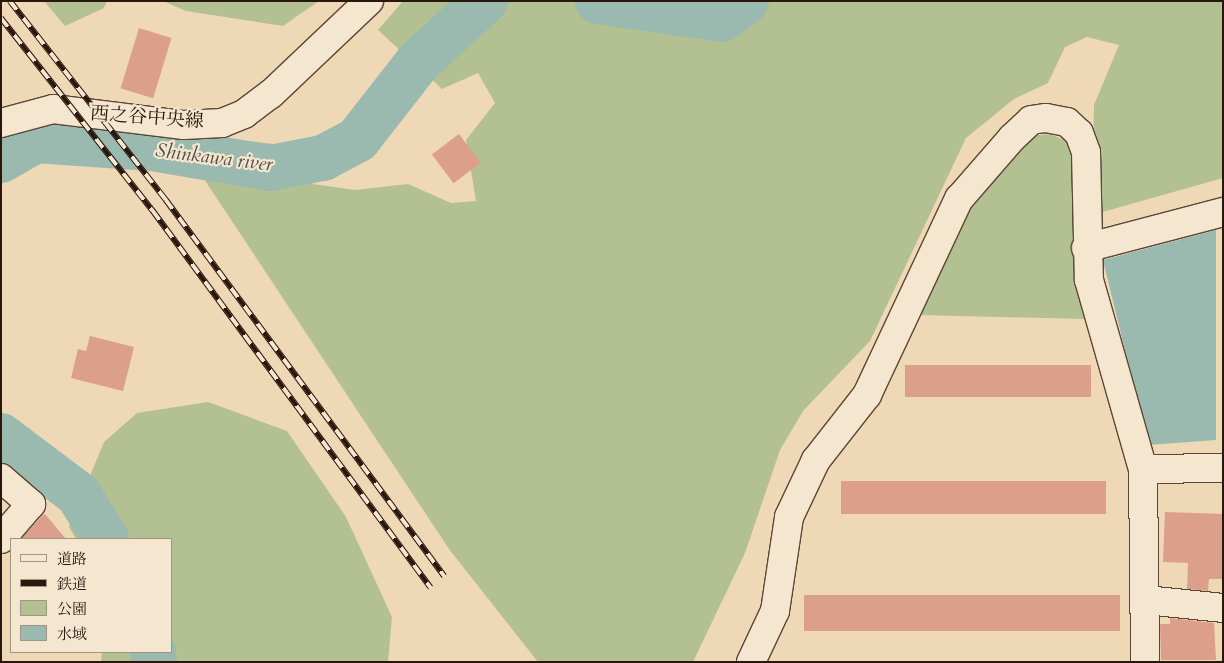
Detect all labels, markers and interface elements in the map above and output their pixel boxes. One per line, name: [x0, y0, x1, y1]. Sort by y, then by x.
street label: 西之谷中央線: [89, 103, 205, 133]
water label: Shinkawa river: [154, 138, 274, 176]
legend: [10, 538, 172, 653]
text: 道路: [57, 549, 87, 569]
text: 鉄道: [57, 574, 87, 594]
text: 公園: [57, 599, 87, 619]
text: 水域: [57, 624, 87, 644]

